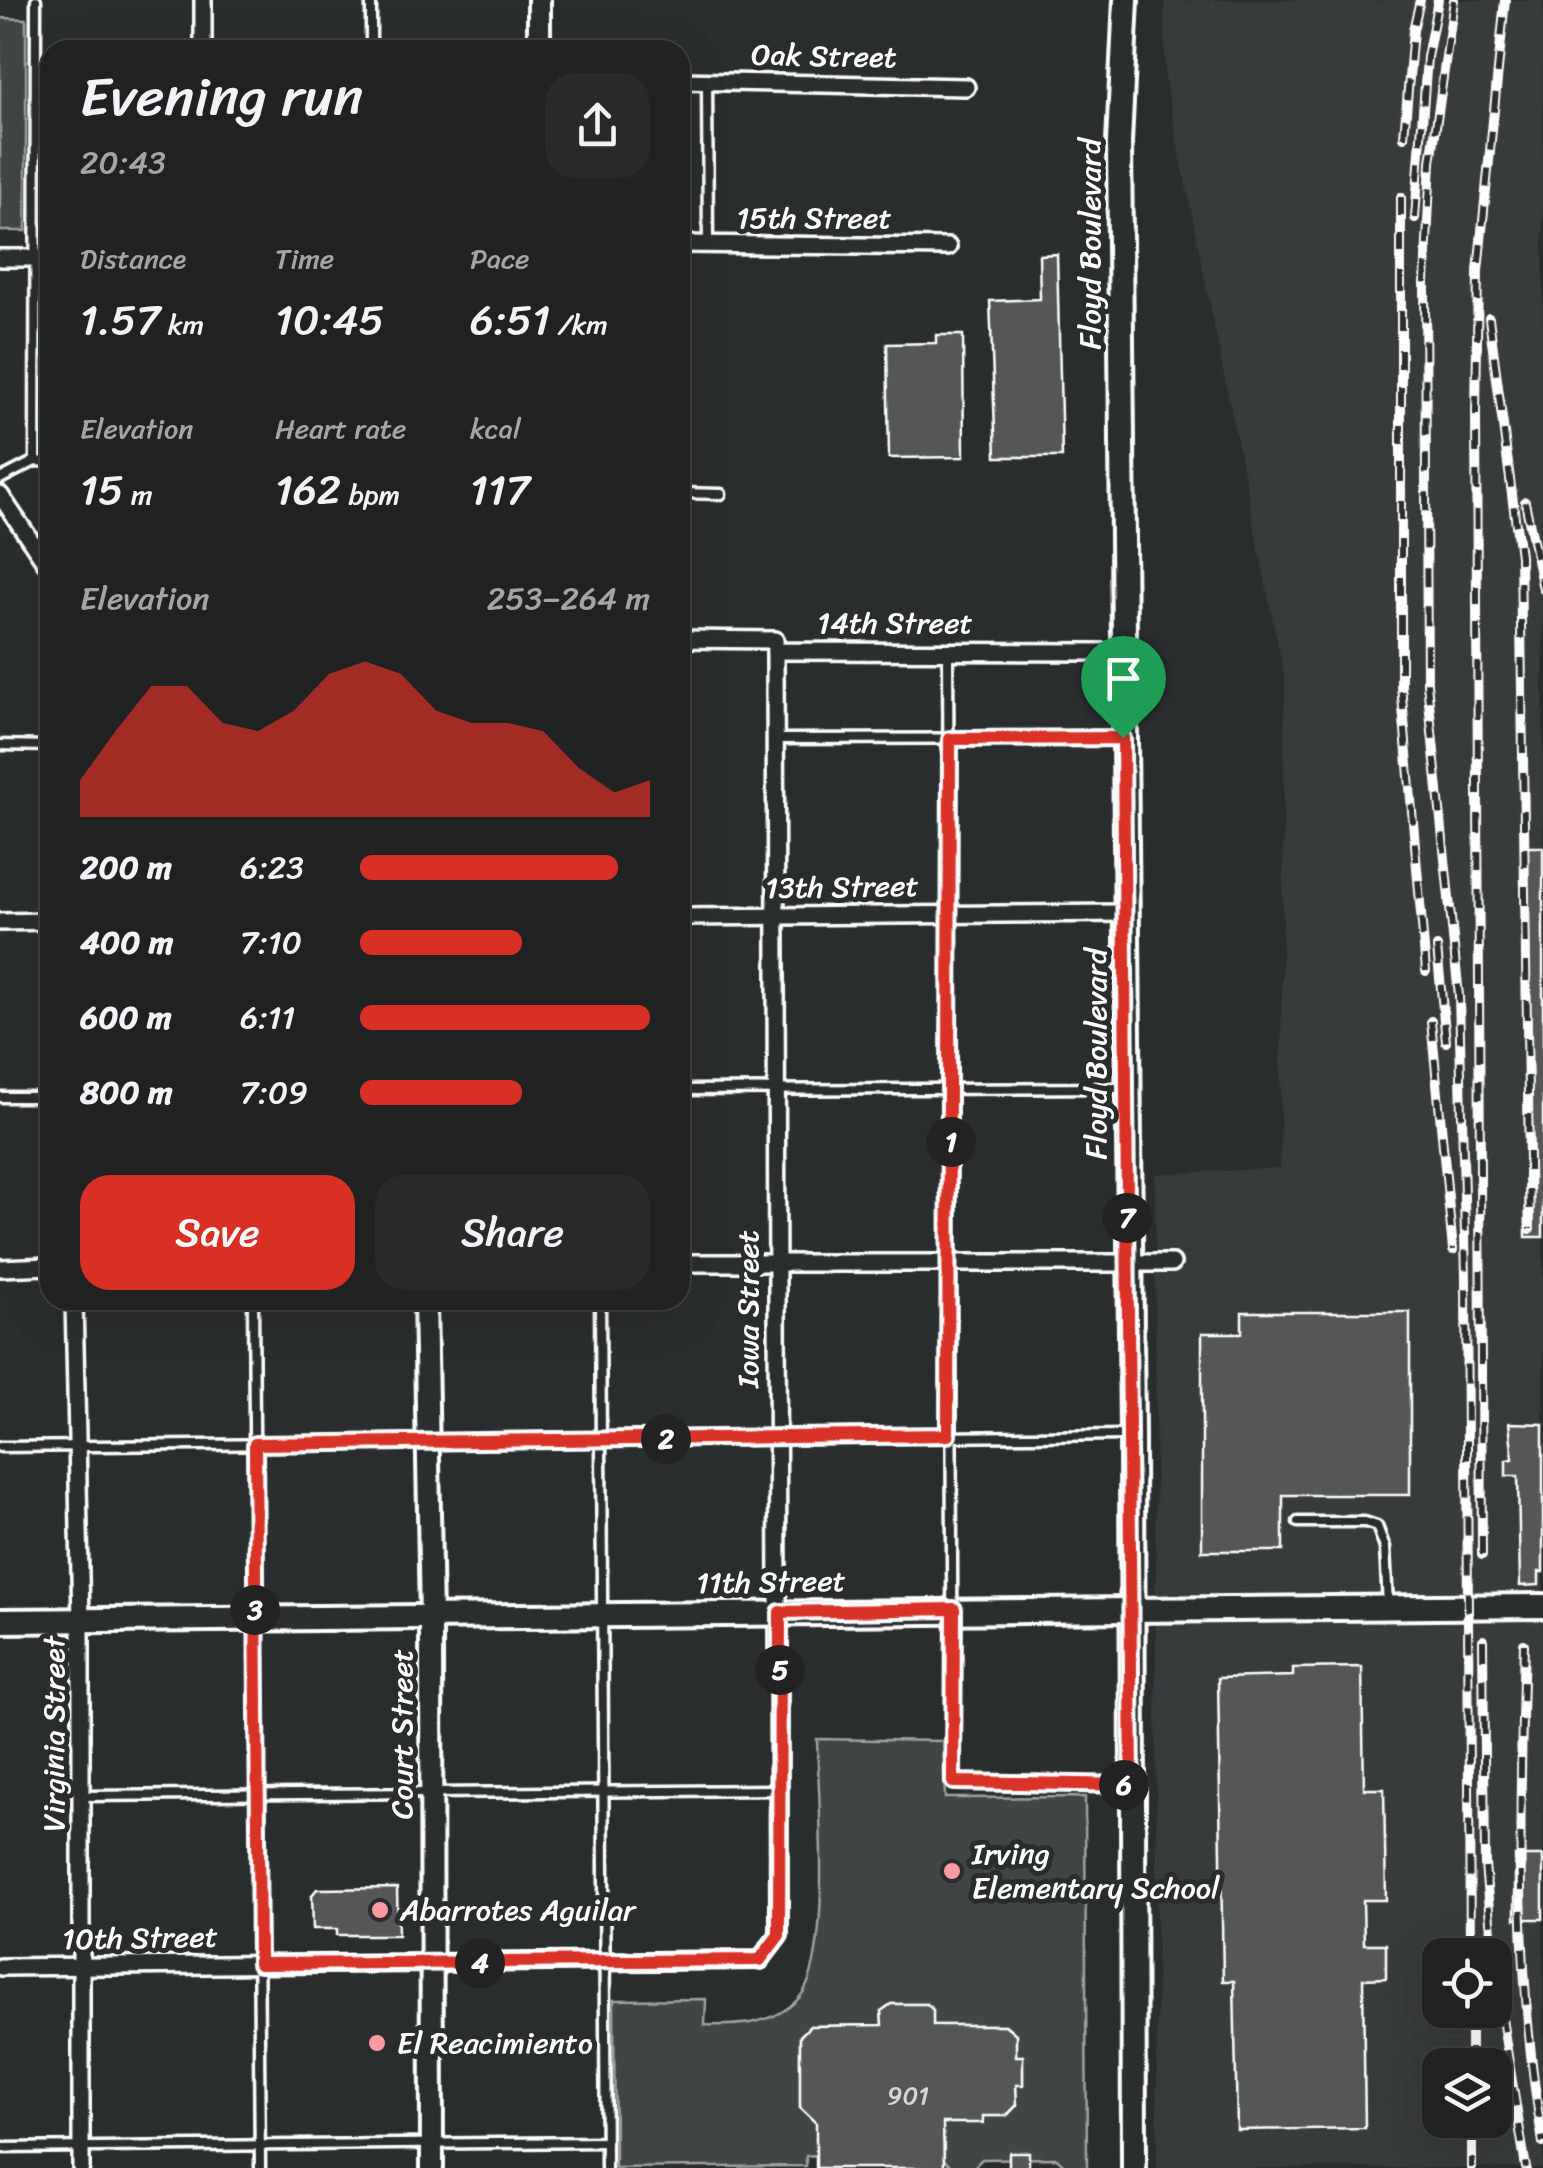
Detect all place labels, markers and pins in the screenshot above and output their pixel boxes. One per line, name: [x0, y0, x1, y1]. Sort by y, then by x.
pin: [1081, 636, 1166, 739]
pin: 1: [926, 1117, 976, 1167]
pin: 7: [1102, 1193, 1152, 1243]
pin: 2: [641, 1414, 691, 1464]
pin: 3: [230, 1585, 280, 1635]
pin: 5: [755, 1645, 805, 1695]
pin: 6: [1099, 1760, 1149, 1810]
place label: Irving Elementary School: [971, 1827, 1220, 1915]
marker: Irving Elementary School: [941, 1860, 963, 1882]
place label: Abarrotes Aguilar: [399, 1883, 637, 1937]
marker: Abarrotes Aguilar: [369, 1899, 391, 1921]
pin: 4: [455, 1938, 505, 1988]
place label: El Reacimiento: [397, 2016, 593, 2070]
marker: El Reacimiento: [366, 2032, 388, 2054]

